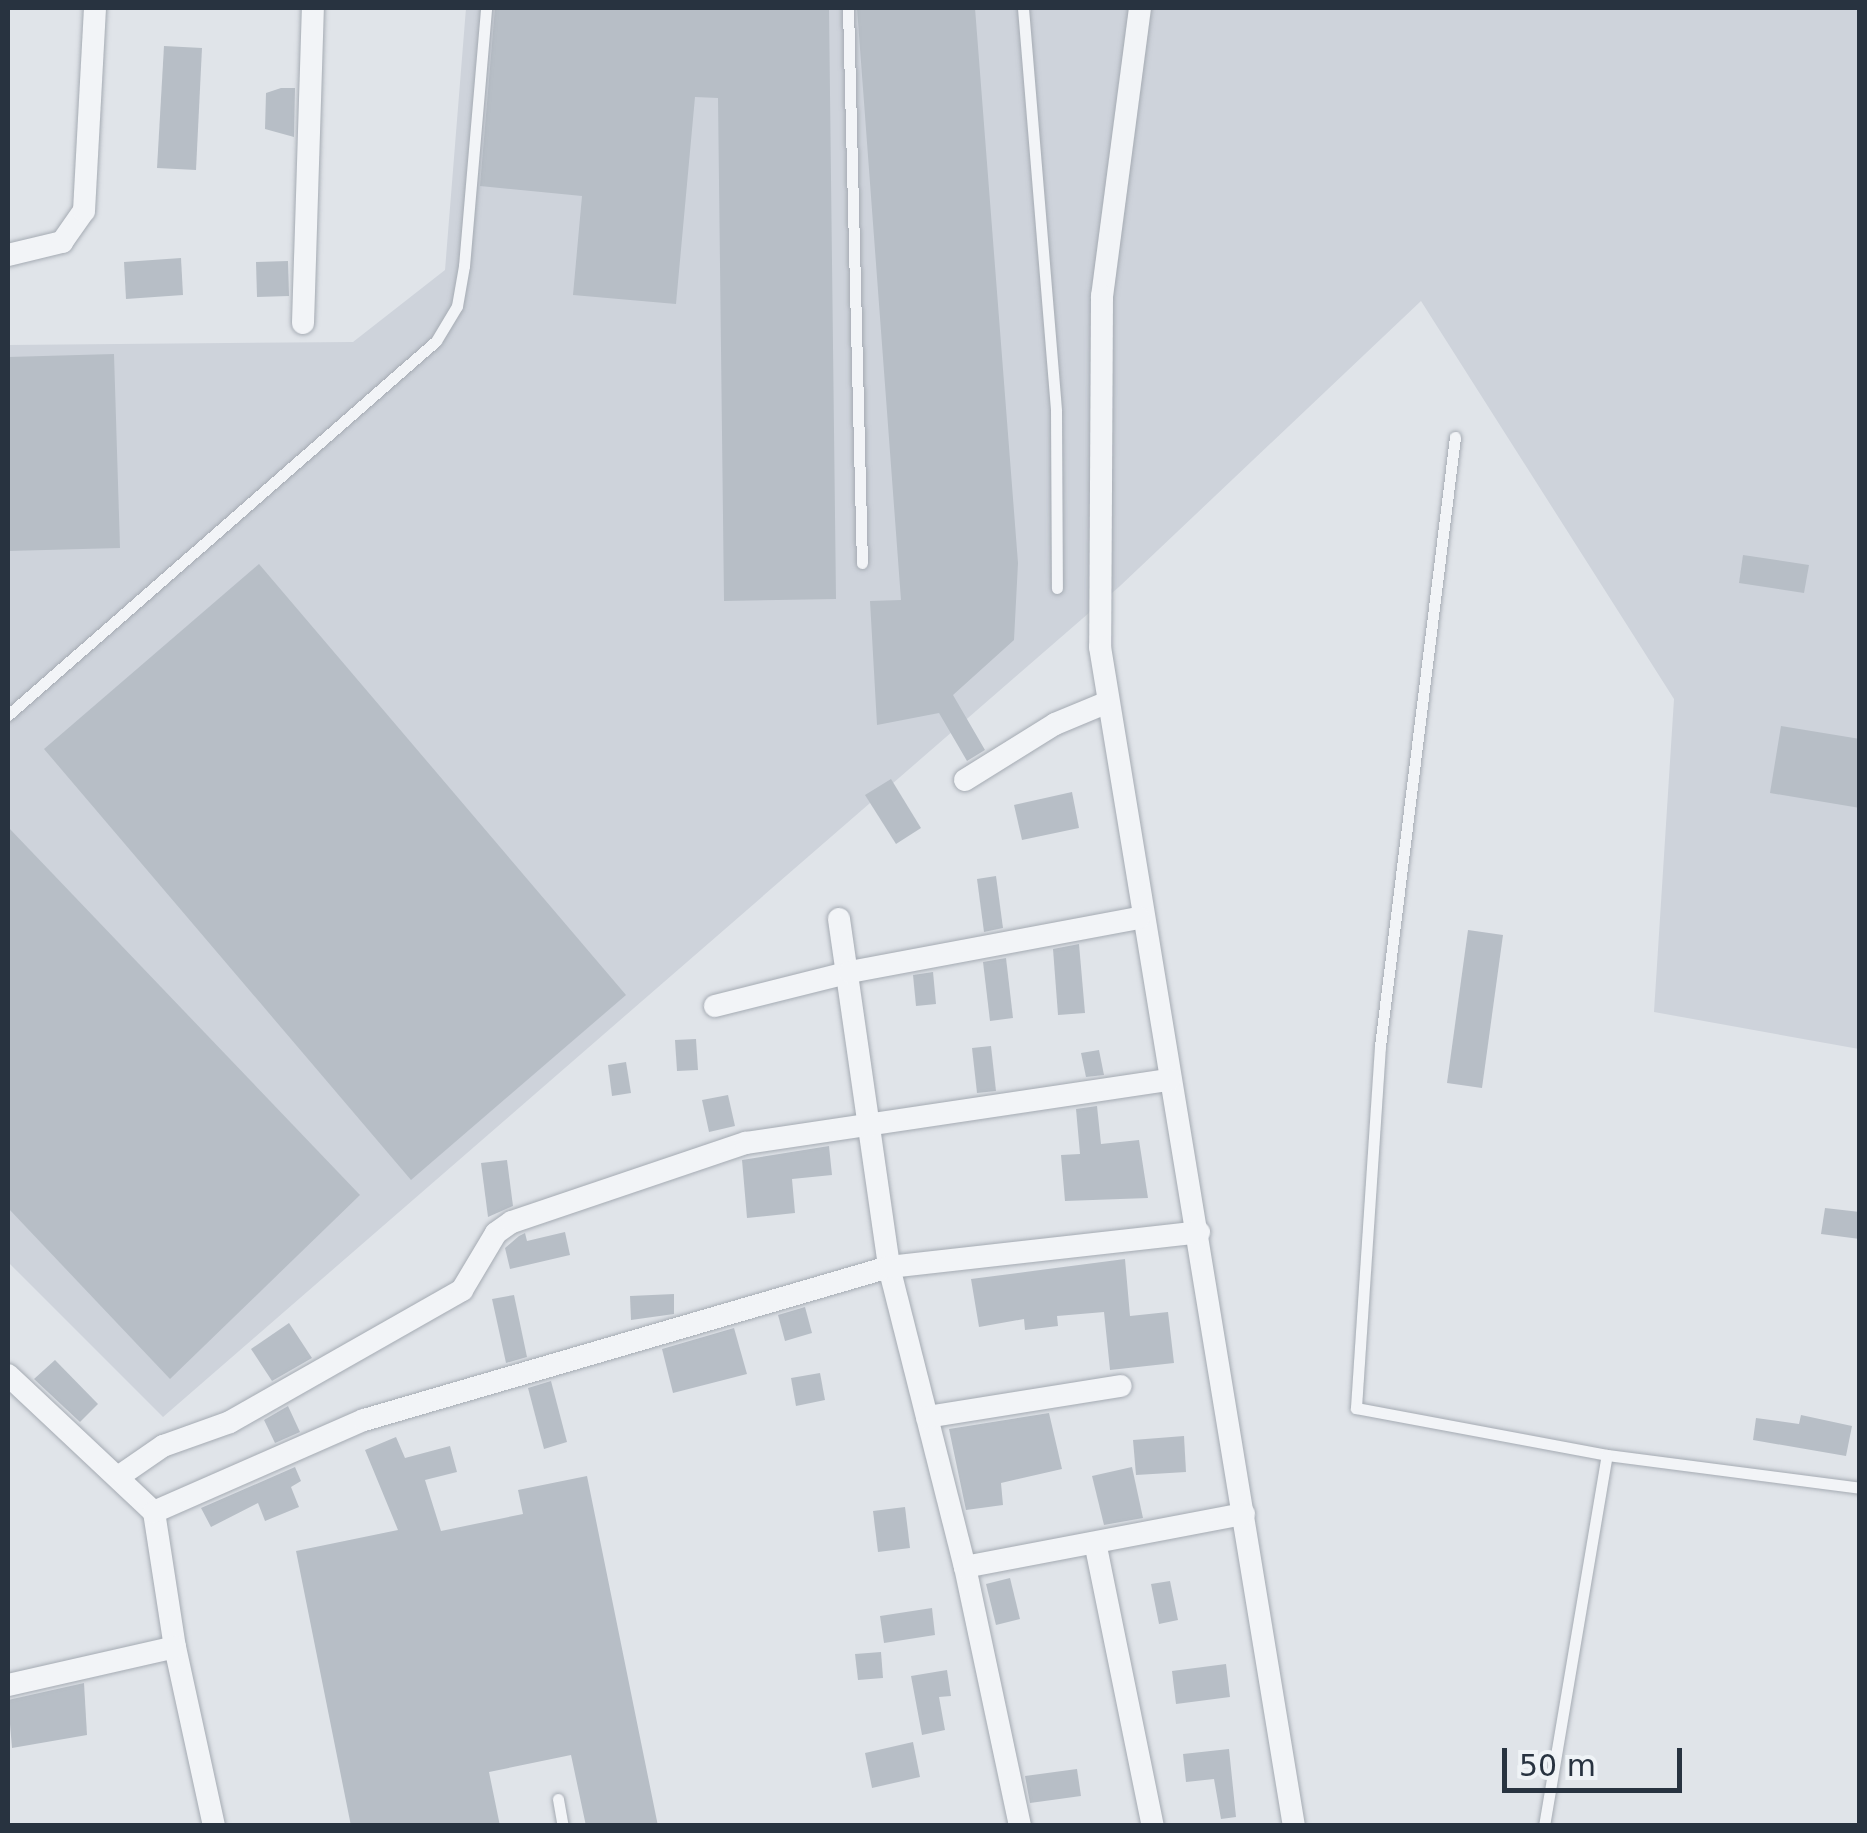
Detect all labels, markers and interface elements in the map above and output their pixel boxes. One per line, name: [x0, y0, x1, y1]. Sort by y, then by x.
scale bar: [1507, 1728, 1687, 1790]
text: 50 m: [1519, 1748, 1596, 1783]

